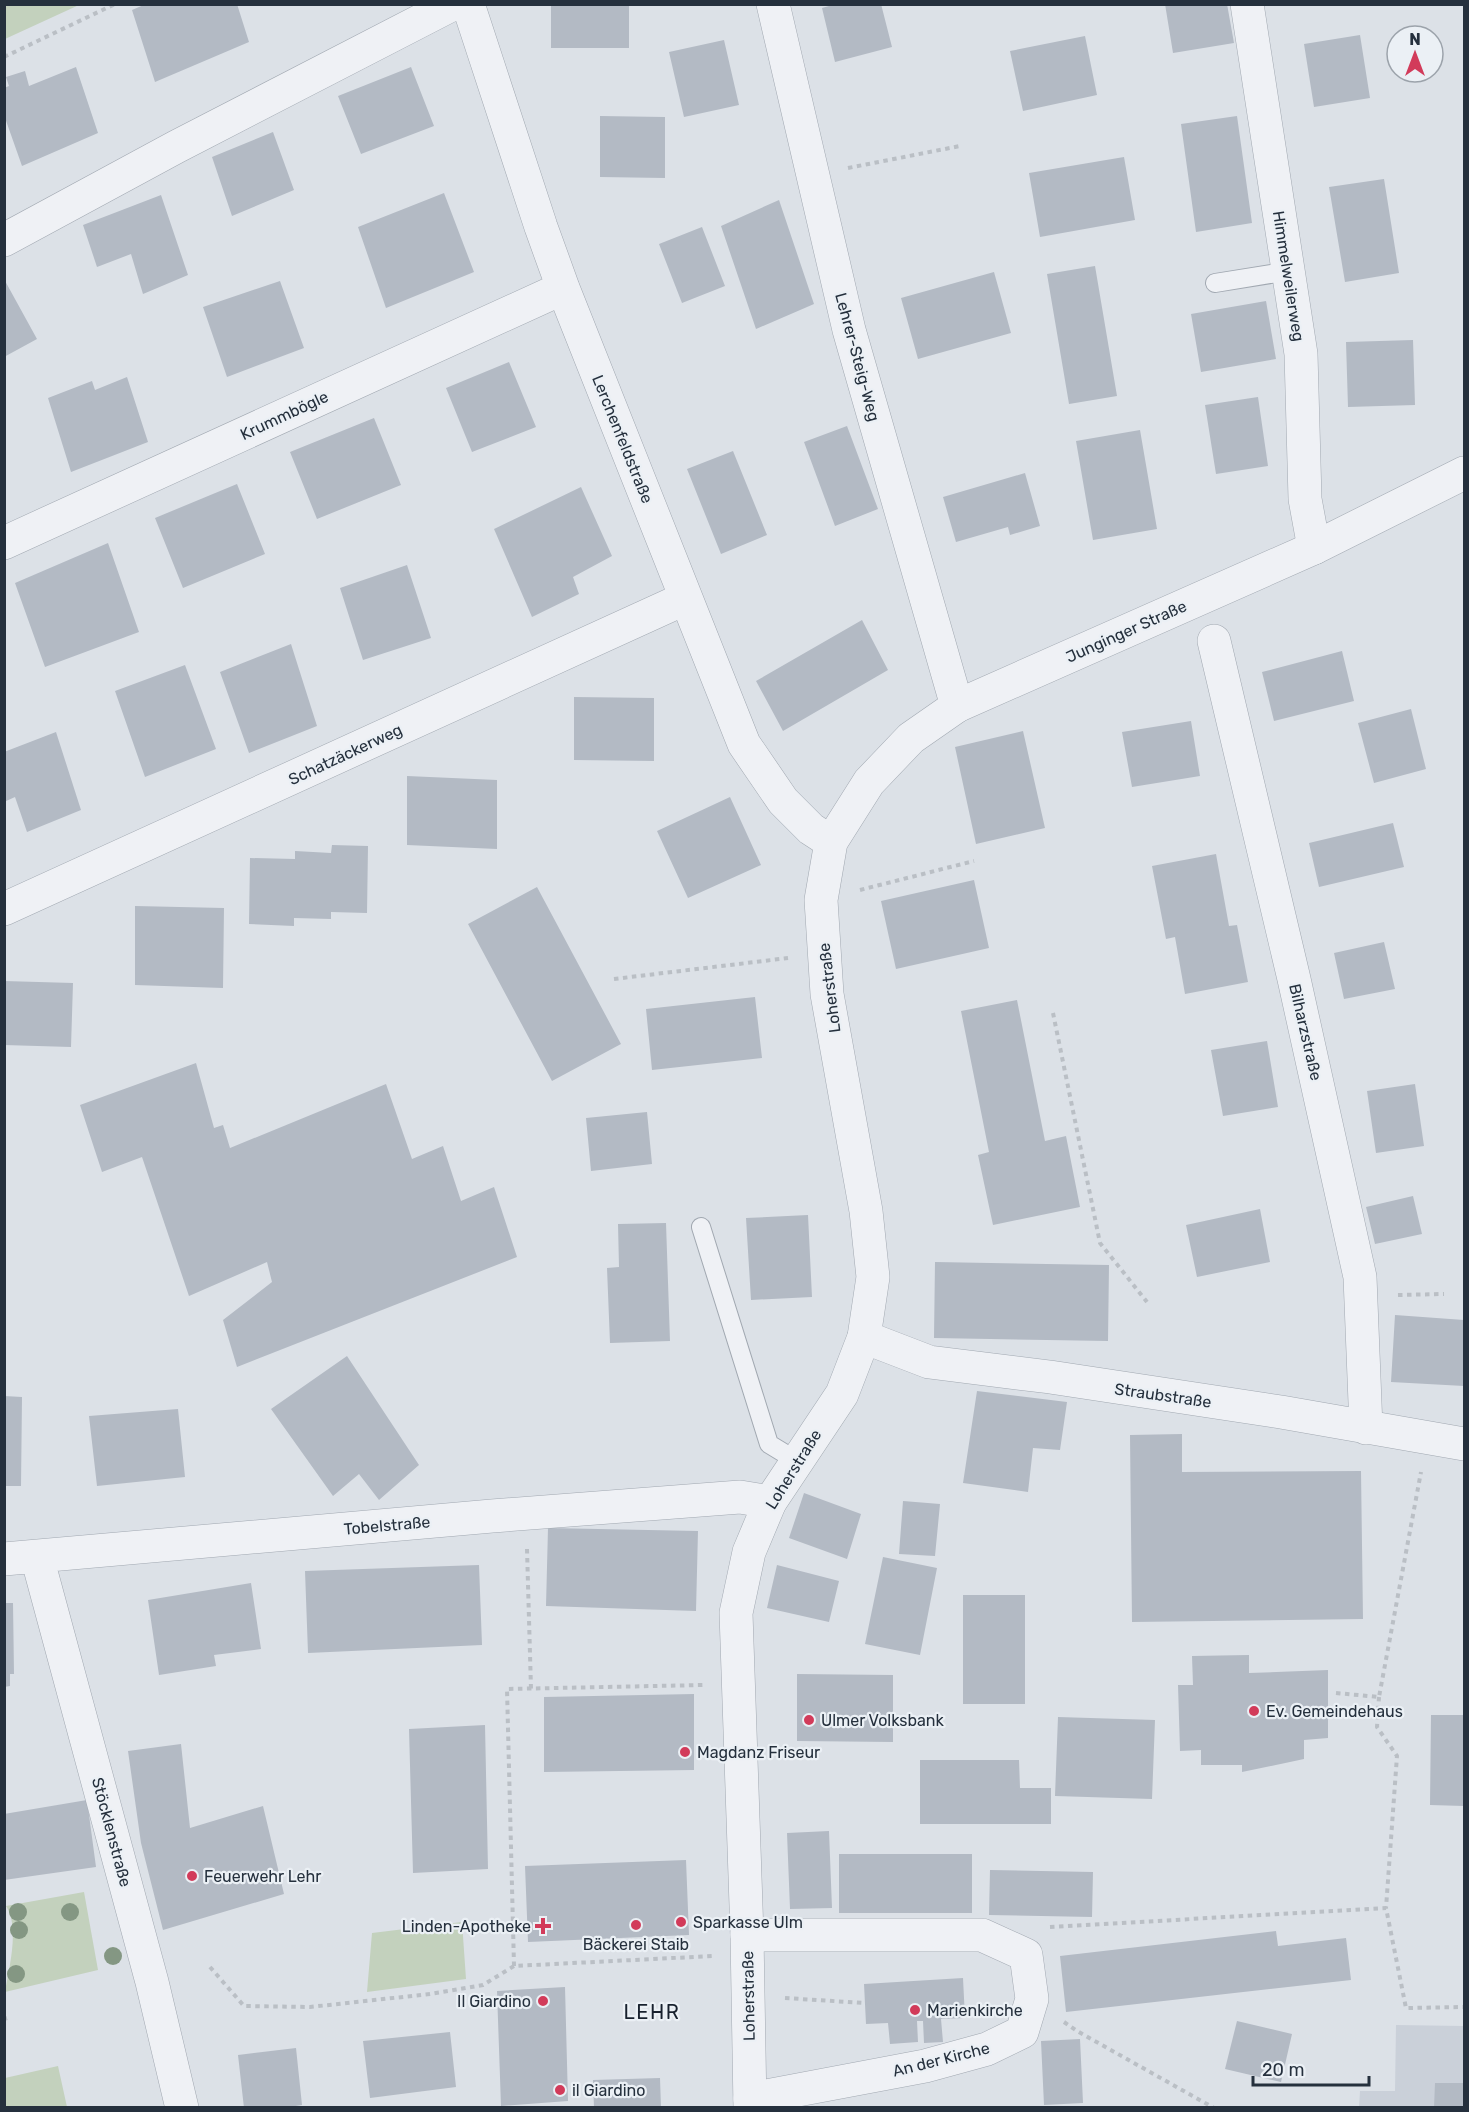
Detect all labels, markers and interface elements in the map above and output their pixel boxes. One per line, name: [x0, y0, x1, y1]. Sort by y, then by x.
north arrow: [1385, 24, 1445, 84]
text: N: [1409, 30, 1421, 49]
street label: Himmelweilerweg: [1269, 209, 1308, 343]
street label: Lehrer-Steig-Weg: [831, 291, 884, 424]
street label: Lerchenfeldstraße: [588, 372, 657, 506]
street label: Krummbögle: [237, 387, 331, 444]
street label: Junginger Straße: [1063, 596, 1190, 667]
street label: Schatzäckerweg: [285, 720, 405, 789]
street label: Loherstraße: [815, 942, 844, 1034]
street label: Bilharzstraße: [1285, 982, 1326, 1082]
street label: Straubstraße: [1113, 1379, 1213, 1412]
street label: Loherstraße: [761, 1426, 825, 1513]
street label: Tobelstraße: [343, 1512, 431, 1539]
place label: Ev. Gemeindehaus: [1266, 1702, 1403, 1721]
marker: Ev. Gemeindehaus: [1247, 1704, 1261, 1718]
place label: Ulmer Volksbank: [821, 1711, 945, 1730]
marker: Ulmer Volksbank: [802, 1713, 816, 1727]
place label: Magdanz Friseur: [697, 1743, 820, 1762]
marker: Magdanz Friseur: [678, 1745, 692, 1759]
street label: Stöcklenstraße: [88, 1775, 135, 1889]
place label: Feuerwehr Lehr: [204, 1867, 321, 1886]
marker: Feuerwehr Lehr: [185, 1869, 199, 1883]
place label: Sparkasse Ulm: [693, 1913, 803, 1932]
marker: Sparkasse Ulm: [674, 1915, 688, 1929]
place label: Linden-Apotheke: [402, 1917, 531, 1936]
marker: Bäckerei Staib: [629, 1918, 643, 1932]
marker: Linden-Apotheke: [536, 1919, 550, 1933]
place label: Bäckerei Staib: [583, 1935, 689, 1954]
street label: Loherstraße: [738, 1951, 759, 2041]
place label: Il Giardino: [457, 1992, 531, 2011]
marker: Il Giardino: [536, 1994, 550, 2008]
district label: LEHR: [624, 2000, 680, 2024]
place label: Marienkirche: [927, 2001, 1023, 2020]
marker: Marienkirche: [908, 2003, 922, 2017]
street label: An der Kirche: [891, 2038, 992, 2081]
scale bar: [1253, 2049, 1368, 2087]
text: 20 m: [1262, 2059, 1304, 2081]
place label: il Giardino: [572, 2081, 645, 2100]
marker: il Giardino: [553, 2083, 567, 2097]

